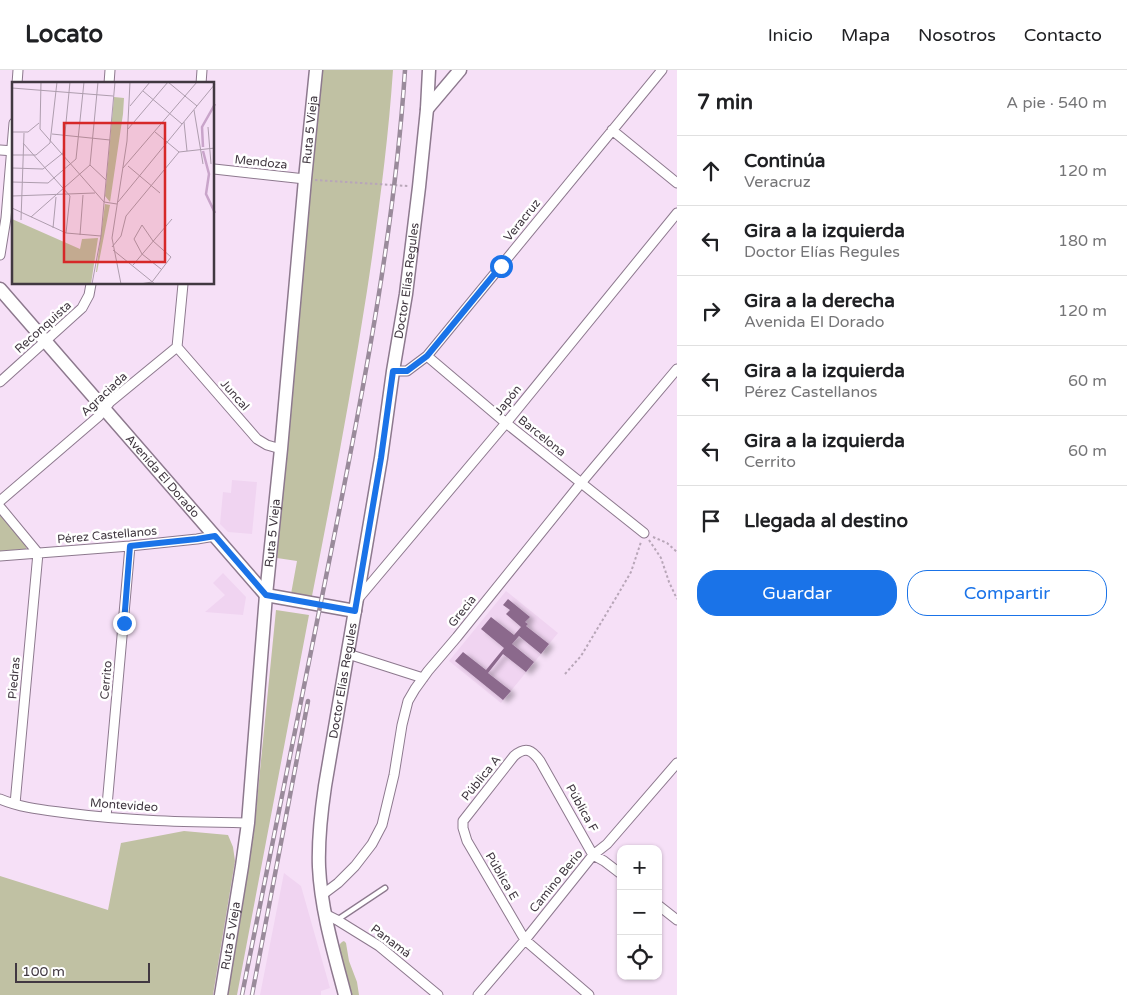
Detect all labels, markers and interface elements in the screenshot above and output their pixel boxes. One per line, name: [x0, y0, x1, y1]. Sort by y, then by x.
text: Locato: [25, 20, 103, 49]
text: Inicio: [768, 24, 813, 46]
text: Mapa: [841, 24, 890, 46]
text: Nosotros: [918, 24, 996, 46]
text: Contacto: [1024, 24, 1102, 46]
inset map: [12, 82, 215, 285]
text: 7 min: [697, 90, 753, 115]
text: A pie · 540 m: [1006, 93, 1107, 113]
street label: Ruta 5 Vieja: [300, 95, 320, 165]
text: Continúa: [744, 150, 826, 172]
street label: Mendoza: [234, 152, 288, 172]
icon: ahead: [697, 157, 725, 185]
text: 120 m: [1058, 161, 1107, 181]
text: Veracruz: [744, 172, 811, 192]
street label: Veracruz: [501, 196, 543, 244]
text: Gira a la izquierda: [744, 220, 905, 242]
street label: Doctor Elías Regules: [392, 222, 422, 340]
icon: left: [697, 227, 725, 255]
text: 180 m: [1058, 231, 1107, 251]
text: Doctor Elías Regules: [744, 242, 900, 262]
route start: [490, 255, 513, 278]
text: Gira a la derecha: [744, 290, 895, 312]
icon: right: [697, 297, 725, 325]
street label: Reconquista: [12, 298, 74, 356]
text: 120 m: [1058, 301, 1107, 321]
text: Avenida El Dorado: [744, 312, 885, 332]
text: Gira a la izquierda: [744, 360, 905, 382]
icon: left: [697, 367, 725, 395]
street label: Agraciada: [78, 369, 130, 419]
text: 60 m: [1068, 371, 1107, 391]
street label: Juncal: [218, 377, 252, 413]
street label: Japón: [492, 382, 524, 418]
text: Pérez Castellanos: [744, 382, 878, 402]
street label: Barcelona: [515, 413, 569, 459]
text: Gira a la izquierda: [744, 430, 905, 452]
street label: Avenida El Dorado: [123, 432, 203, 521]
icon: left: [697, 437, 725, 465]
text: 60 m: [1068, 441, 1107, 461]
text: Cerrito: [744, 452, 796, 472]
street label: Ruta 5 Vieja: [262, 498, 283, 568]
icon: arrive: [697, 507, 725, 535]
text: Llegada al destino: [744, 510, 908, 532]
street label: Pérez Castellanos: [56, 524, 158, 546]
button: Guardar: [697, 570, 897, 616]
button: Compartir: [907, 570, 1107, 616]
street label: Grecia: [445, 592, 479, 630]
route end: [113, 612, 136, 635]
street label: Doctor Elías Regules: [326, 622, 360, 740]
street label: Piedras: [5, 656, 23, 700]
street label: Cerrito: [97, 660, 115, 700]
street label: Pública A: [459, 753, 503, 803]
street label: Pública F: [563, 782, 601, 834]
street label: Montevideo: [90, 796, 158, 814]
map controls: [617, 845, 662, 980]
button: +: [617, 845, 662, 890]
street label: Camino Berio: [526, 847, 586, 915]
street label: Pública E: [483, 850, 521, 903]
button: −: [617, 890, 662, 935]
street label: Ruta 5 Vieja: [218, 901, 243, 971]
street label: Panamá: [368, 921, 414, 961]
button: locate: [617, 935, 662, 980]
scale bar: [15, 960, 150, 983]
text: 100 m: [22, 963, 65, 980]

